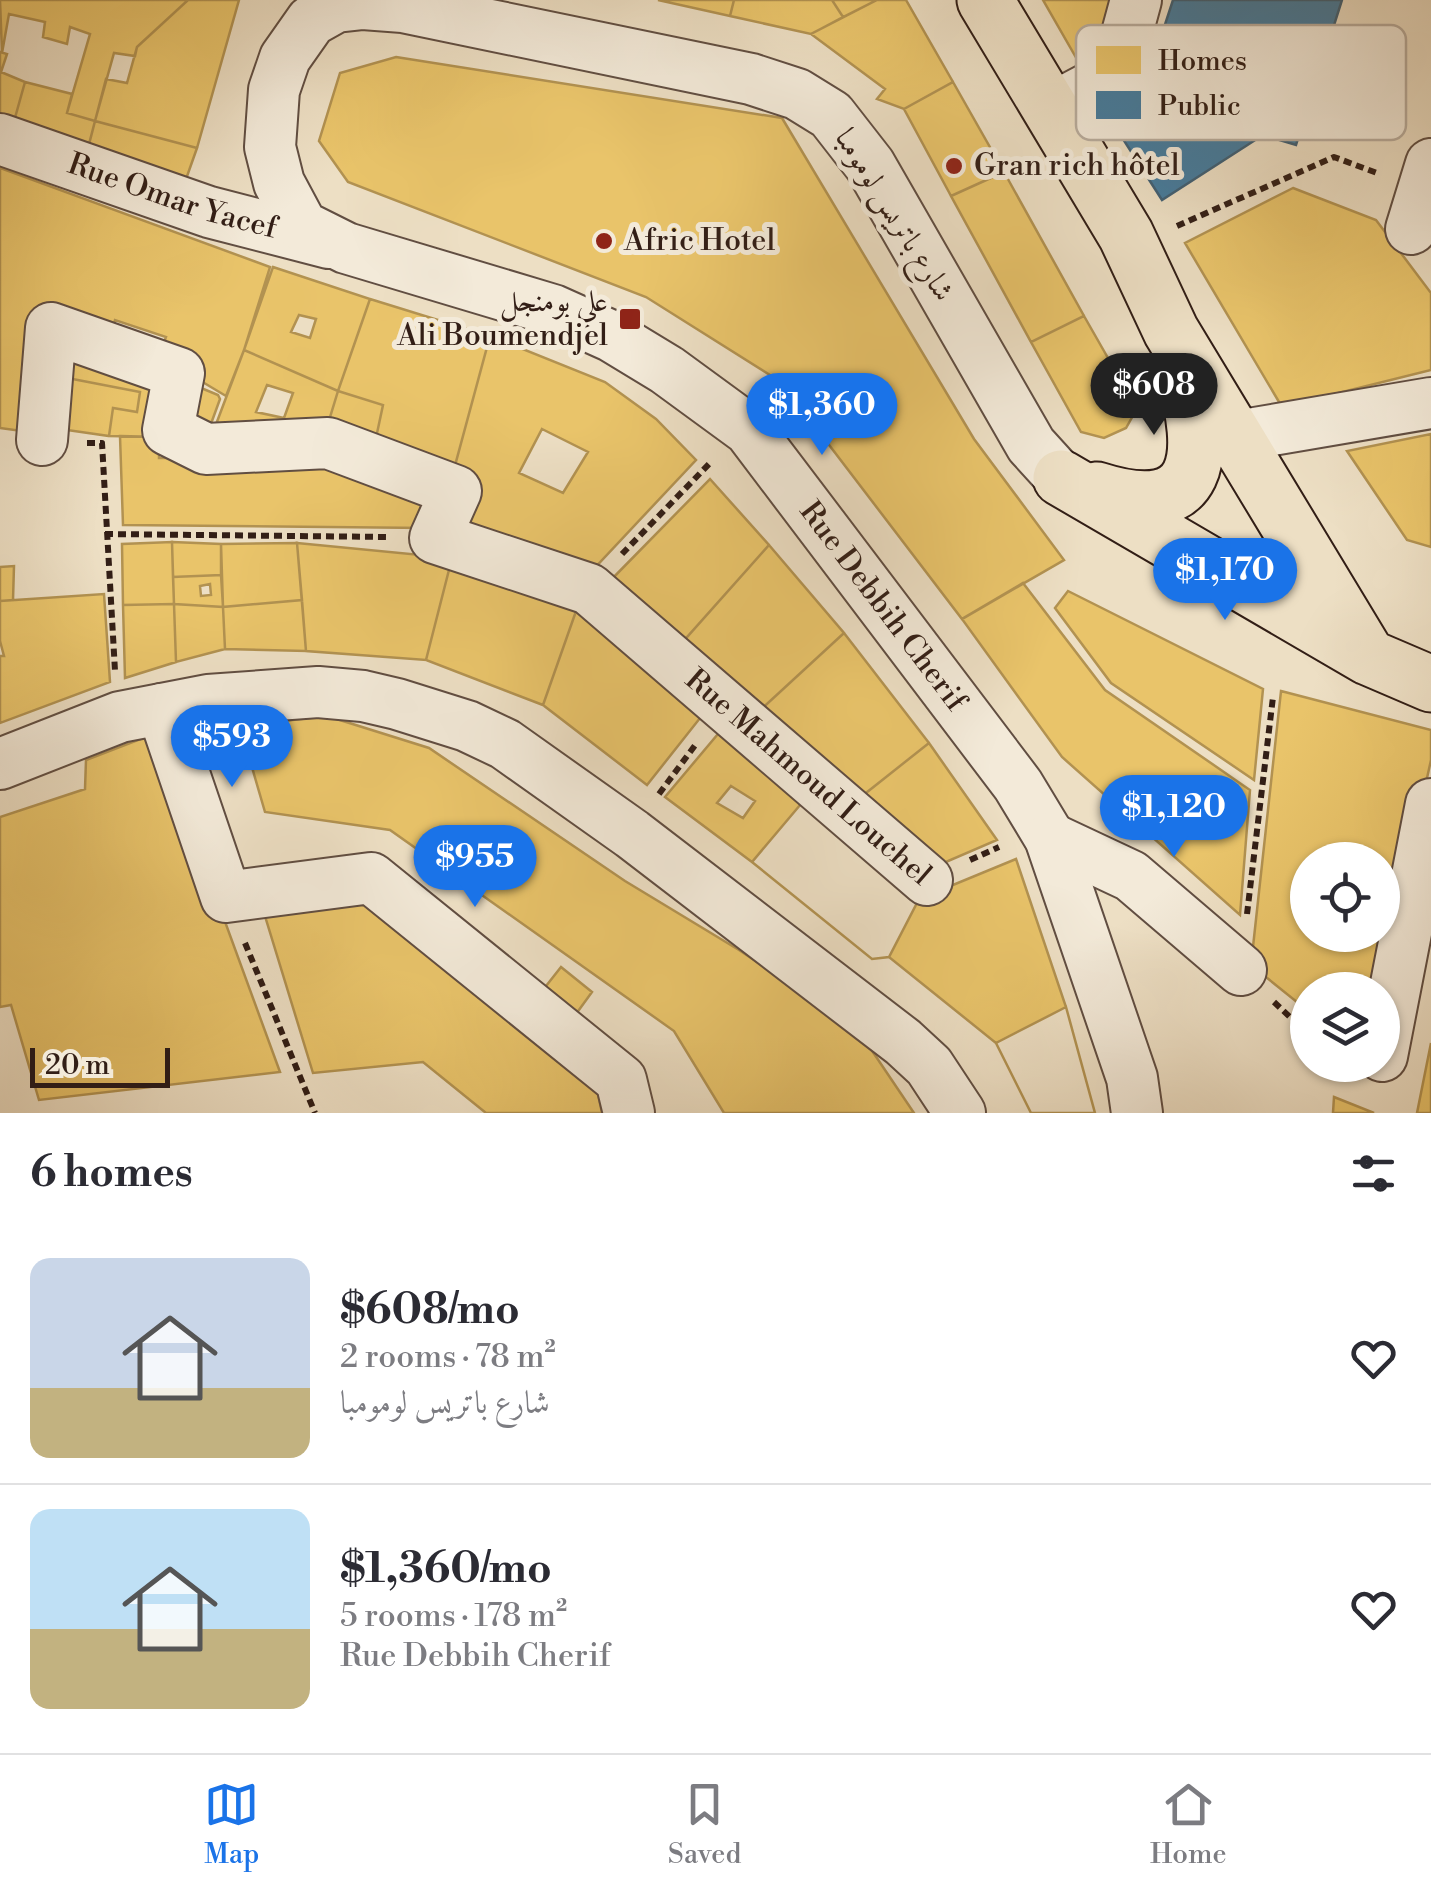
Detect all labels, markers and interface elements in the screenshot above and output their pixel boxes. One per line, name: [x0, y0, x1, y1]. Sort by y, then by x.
legend: [1076, 25, 1406, 140]
text: Homes: [1158, 44, 1247, 79]
text: Public: [1158, 89, 1241, 124]
street label: شارع باتريس لومومبا: [822, 122, 962, 311]
street label: Rue Omar Yacef: [63, 145, 282, 248]
place label: Gran rich hôtel: [974, 147, 1180, 185]
marker: Gran rich hôtel: [943, 155, 965, 177]
place label: Afric Hotel: [623, 222, 775, 260]
marker: Afric Hotel: [593, 230, 615, 252]
place label: علي بومنجل Ali Boumendjel: [396, 283, 608, 355]
marker: علي بومنجل Ali Boumendjel: [617, 306, 643, 332]
pin: $608: [1095, 353, 1213, 438]
text: $608: [1113, 365, 1195, 405]
pin: $1,360: [741, 373, 903, 458]
text: $1,360: [768, 385, 876, 425]
street label: Rue Debbih Cherif: [791, 494, 975, 720]
pin: $1,170: [1144, 538, 1306, 623]
text: $1,170: [1175, 550, 1275, 590]
street label: Rue Mahmoud Louchel: [677, 661, 939, 894]
pin: $593: [173, 705, 291, 790]
text: $593: [193, 717, 271, 757]
pin: $1,120: [1093, 775, 1255, 860]
text: $1,120: [1122, 787, 1226, 827]
pin: $955: [416, 825, 534, 910]
text: $955: [436, 837, 514, 877]
map controls: [1290, 842, 1400, 1082]
button: locate: [1290, 842, 1400, 952]
button: layers: [1290, 972, 1400, 1082]
scale bar: [30, 1043, 170, 1088]
text: 20 m: [45, 1048, 110, 1083]
icon: filters: [1346, 1146, 1401, 1201]
text: 6 homes: [30, 1147, 193, 1200]
text: $608/mo: [340, 1284, 520, 1337]
icon: home: [110, 1298, 230, 1418]
icon: heart: [1346, 1331, 1401, 1386]
text: 2 rooms · 78 m²: [340, 1337, 556, 1377]
text: شارع باتريس لومومبا: [340, 1383, 550, 1423]
text: $1,360/mo: [340, 1543, 552, 1596]
icon: home: [110, 1549, 230, 1669]
icon: heart: [1346, 1582, 1401, 1637]
text: 5 rooms · 178 m²: [340, 1596, 567, 1636]
text: Rue Debbih Cherif: [340, 1636, 611, 1676]
tab: Map: [204, 1777, 259, 1872]
tab: Saved: [668, 1777, 741, 1872]
tab: Home: [1150, 1777, 1227, 1872]

